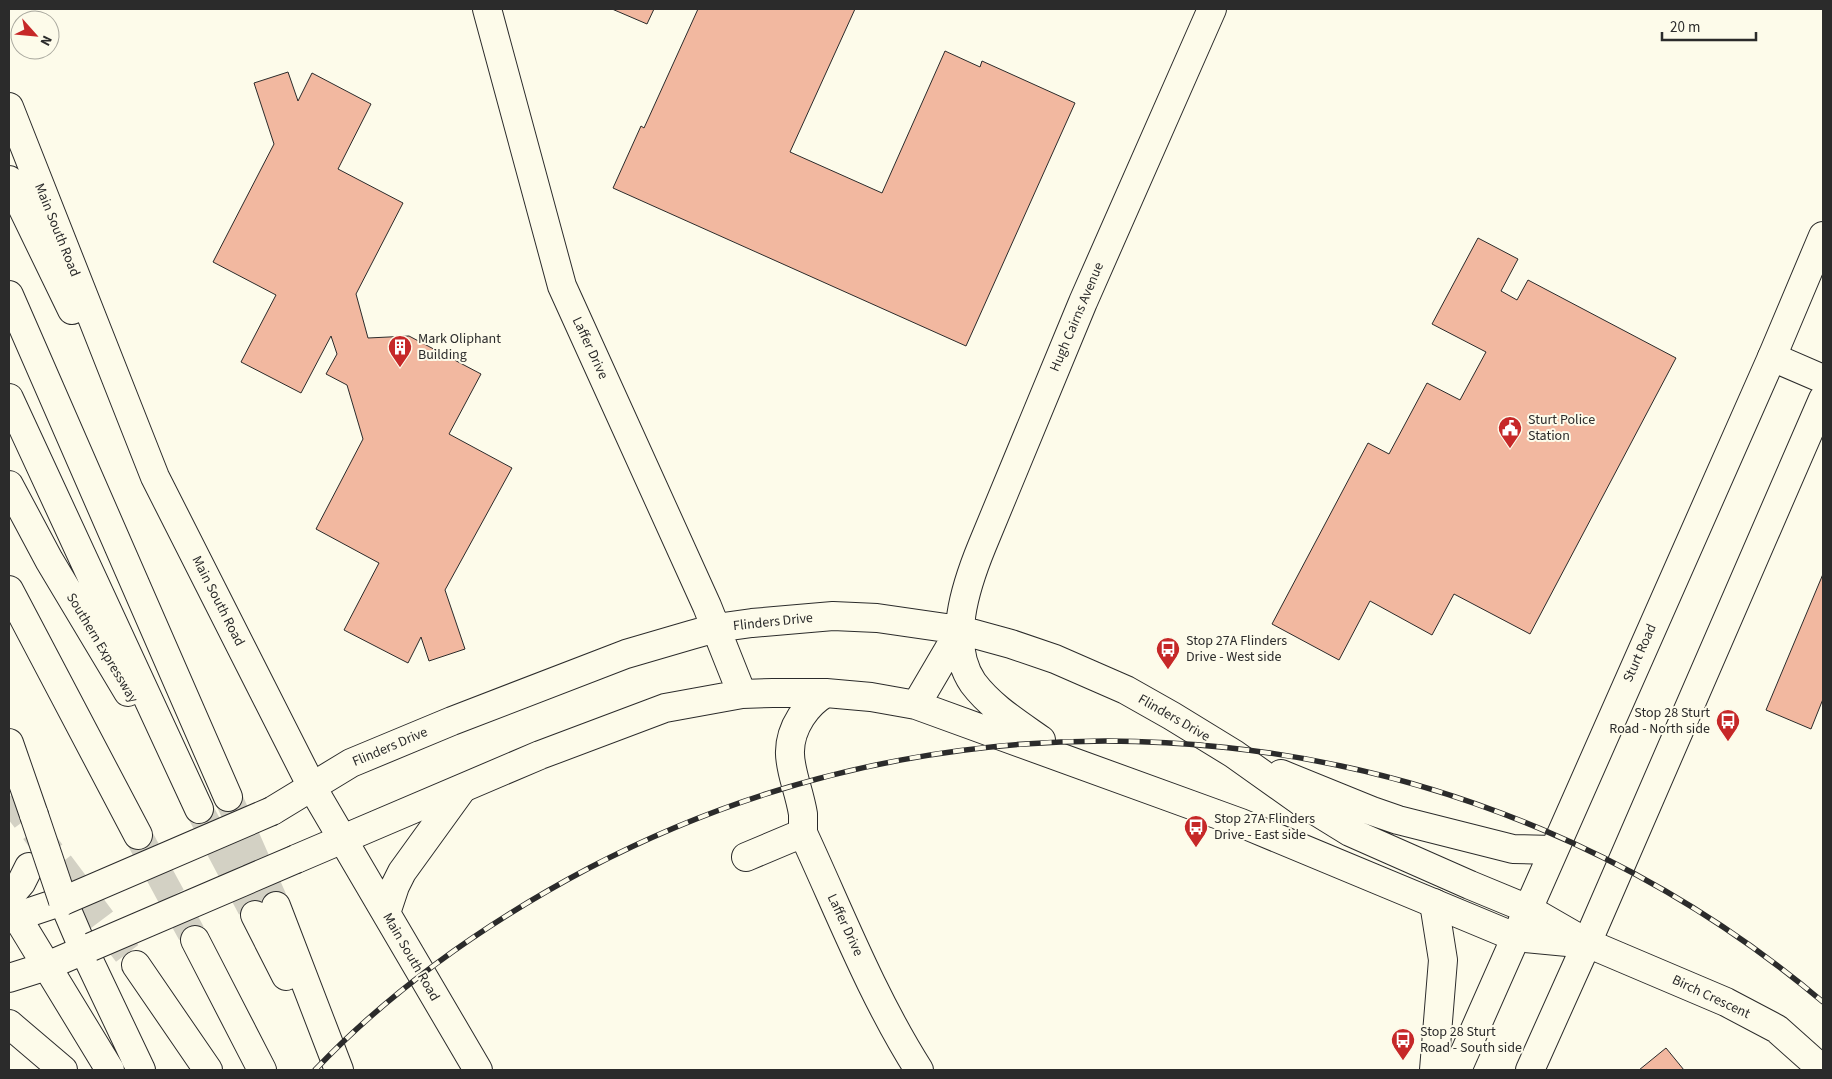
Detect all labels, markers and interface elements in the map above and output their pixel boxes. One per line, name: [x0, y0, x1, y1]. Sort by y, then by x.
north arrow: [10, 10, 60, 60]
scale bar: [1662, 10, 1756, 42]
text: 20 m: [1670, 17, 1700, 38]
text: N: [35, 32, 57, 49]
street label: Main South Road: [29, 180, 85, 280]
street label: Hugh Cairns Avenue: [1045, 259, 1109, 375]
street label: Laffer Drive: [567, 314, 613, 383]
place label: Mark Oliphant Building: [418, 329, 501, 365]
building icon: Mark Oliphant Building: [387, 334, 413, 368]
place label: Sturt Police Station: [1528, 410, 1595, 446]
public building icon: Sturt Police Station: [1497, 415, 1523, 449]
street label: Main South Road: [187, 552, 249, 650]
street label: Southern Expressway: [61, 589, 143, 707]
street label: Flinders Drive: [732, 608, 814, 636]
street label: Sturt Road: [1618, 621, 1662, 685]
place label: Stop 27A Flinders Drive - West side: [1186, 631, 1287, 667]
bus stop icon: Stop 27A Flinders Drive - West side: [1155, 636, 1181, 670]
street label: Flinders Drive: [1134, 689, 1214, 747]
place label: Stop 28 Sturt Road - North side: [1609, 703, 1710, 739]
bus stop icon: Stop 28 Sturt Road - North side: [1715, 708, 1741, 742]
street label: Flinders Drive: [349, 722, 431, 772]
place label: Stop 27A Flinders Drive - East side: [1214, 809, 1315, 845]
bus stop icon: Stop 27A Flinders Drive - East side: [1183, 814, 1209, 848]
street label: Laffer Drive: [822, 891, 868, 960]
street label: Main South Road: [378, 909, 444, 1005]
street label: Birch Crescent: [1669, 970, 1754, 1024]
place label: Stop 28 Sturt Road - South side: [1420, 1022, 1522, 1058]
bus stop icon: Stop 28 Sturt Road - South side: [1390, 1027, 1416, 1061]

